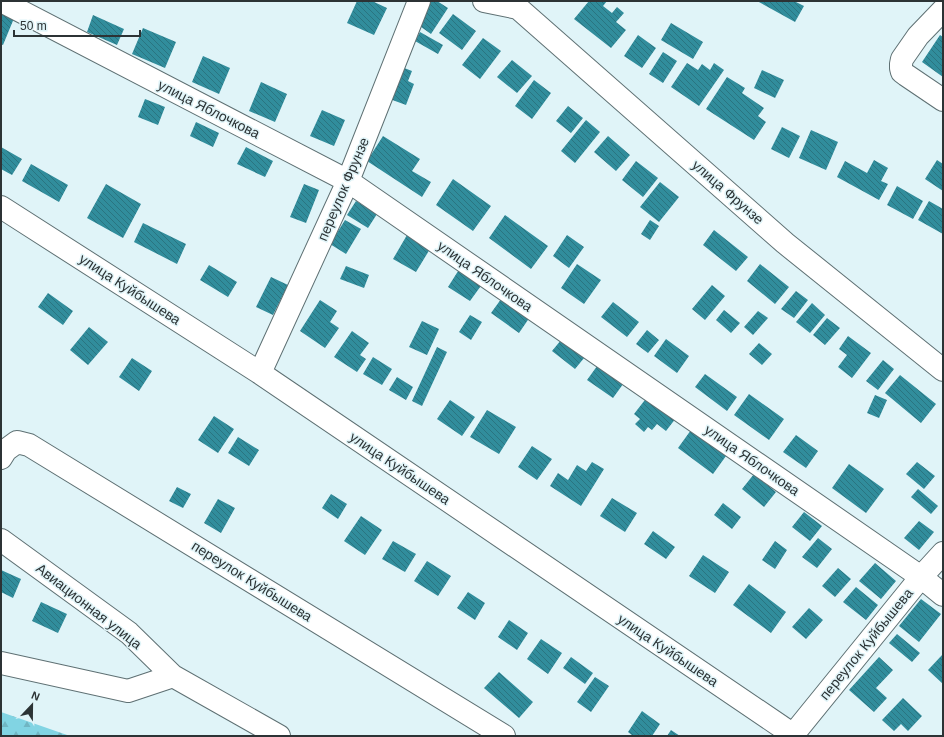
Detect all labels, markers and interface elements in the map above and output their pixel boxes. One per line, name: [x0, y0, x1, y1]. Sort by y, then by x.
scale bar: [14, 12, 140, 38]
text: 50 m: [20, 19, 47, 33]
street label: улица Яблочкова: [155, 76, 263, 142]
street label: переулок Фрунзе: [314, 135, 372, 243]
street label: улица Фрунзе: [689, 157, 767, 228]
street label: улица Яблочкова: [434, 237, 536, 315]
street label: улица Куйбышева: [76, 250, 184, 328]
street label: улица Яблочкова: [701, 421, 803, 499]
street label: улица Куйбышева: [347, 429, 453, 508]
street label: переулок Куйбышева: [189, 537, 315, 625]
street label: Авиационная улица: [33, 560, 145, 652]
street label: переулок Куйбышева: [816, 585, 916, 703]
street label: улица Куйбышева: [615, 611, 721, 690]
north arrow: [12, 685, 52, 725]
text: N: [30, 689, 42, 703]

